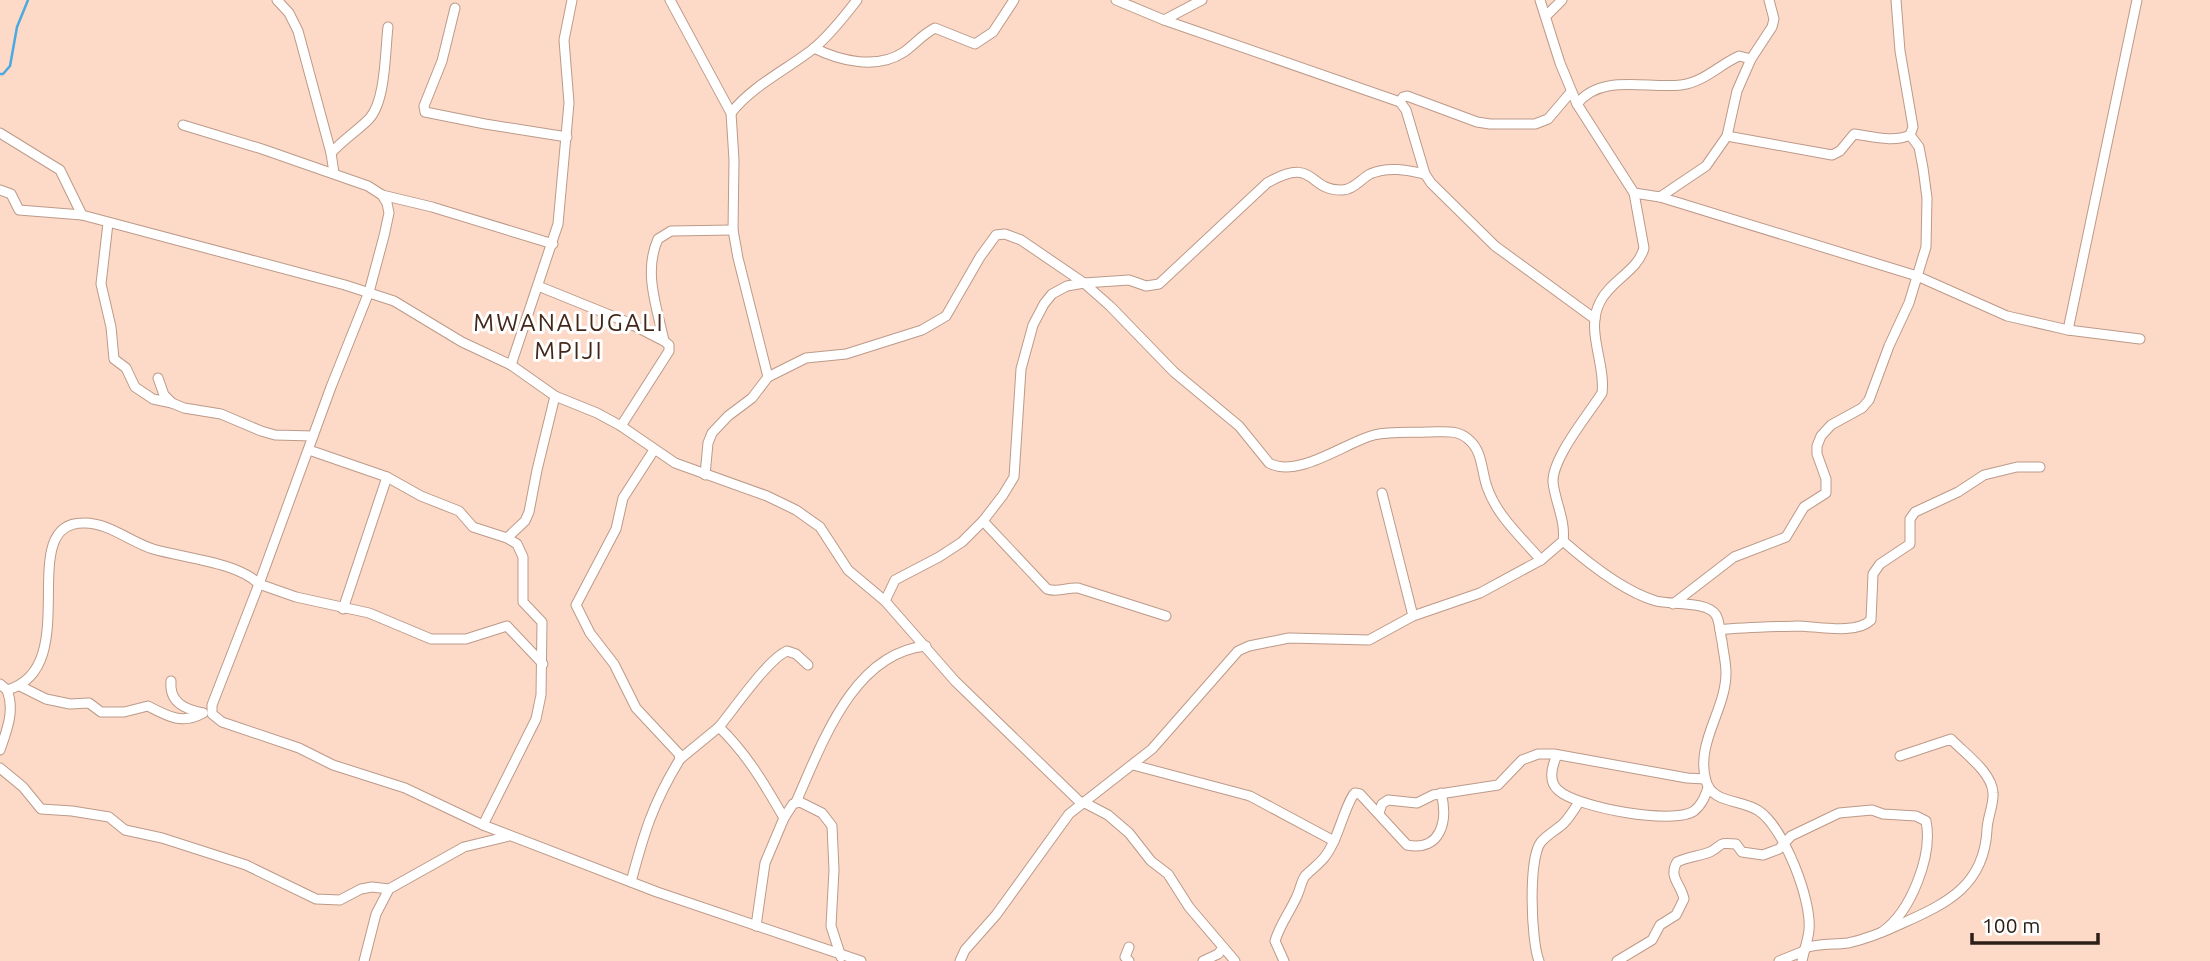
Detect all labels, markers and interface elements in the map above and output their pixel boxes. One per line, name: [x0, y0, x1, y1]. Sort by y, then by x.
district label: MWANALUGALI MPIJI: [473, 309, 665, 364]
scale bar: [1972, 902, 2098, 946]
text: 100 m: [1982, 913, 2040, 937]

